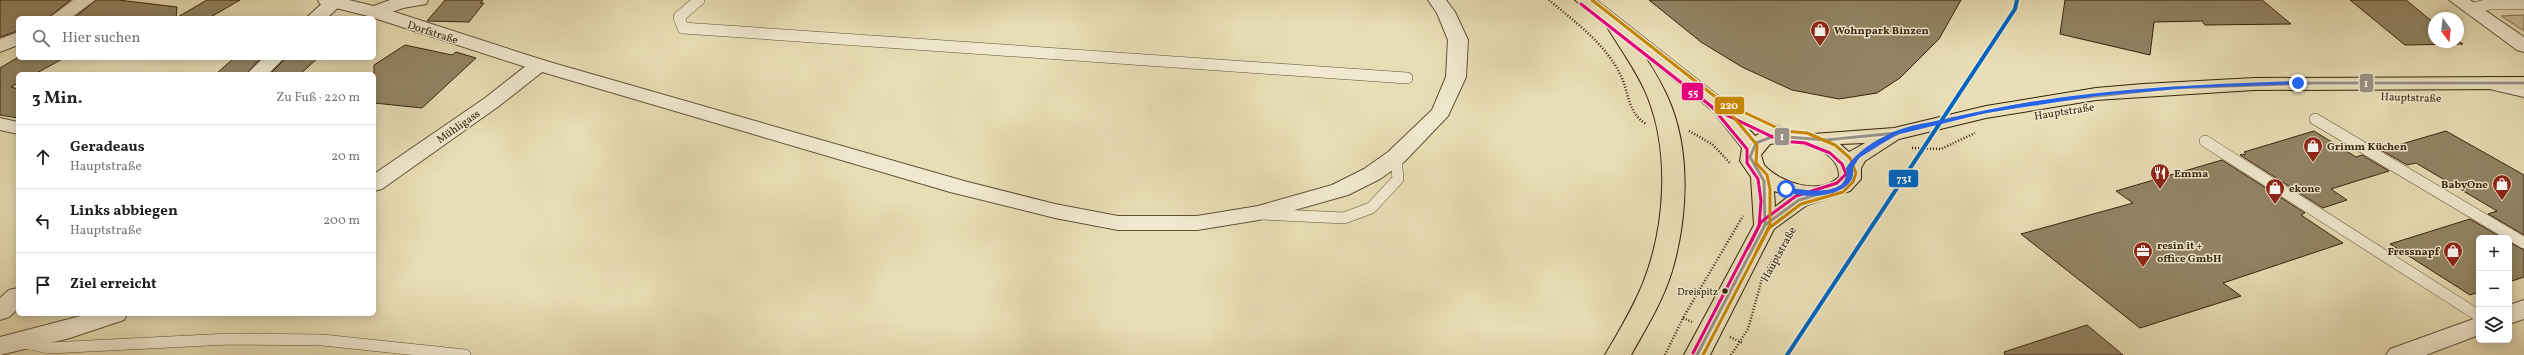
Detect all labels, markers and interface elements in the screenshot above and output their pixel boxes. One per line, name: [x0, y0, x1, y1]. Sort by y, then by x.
north arrow: [2428, 12, 2464, 48]
search box: [16, 16, 376, 60]
street label: Dorfstraße: [405, 18, 460, 49]
shop icon: Wohnpark Binzen: [1809, 19, 1831, 47]
place label: Wohnpark Binzen: [1834, 24, 1929, 39]
icon: search: [30, 27, 52, 49]
text: Hier suchen: [62, 28, 140, 49]
line badge: 1: [2359, 73, 2374, 93]
route end: [2289, 74, 2307, 92]
text: 1: [2364, 77, 2368, 92]
line badge: 55: [1681, 82, 1704, 101]
text: 55: [1688, 86, 1698, 101]
text: 3 Min.: [32, 87, 83, 110]
text: Zu Fuß · 220 m: [276, 89, 360, 107]
street label: Hauptstraße: [2380, 90, 2441, 107]
line badge: 220: [1714, 96, 1745, 115]
text: 220: [1720, 99, 1738, 114]
street label: Hauptstraße: [2033, 100, 2095, 125]
street label: Mühligass: [434, 107, 484, 148]
line badge: 1: [1774, 127, 1790, 146]
text: 1: [1780, 130, 1784, 145]
shop icon: Grimm Küchen: [2302, 135, 2324, 163]
text: Geradeaus: [70, 137, 145, 158]
place label: Grimm Küchen: [2327, 140, 2407, 155]
icon: ahead: [32, 146, 54, 168]
text: 20 m: [331, 148, 360, 166]
text: Hauptstraße: [70, 158, 142, 176]
restaurant icon: Emma: [2149, 162, 2171, 190]
place label: Emma: [2174, 167, 2208, 182]
line badge: 731: [1888, 169, 1919, 188]
text: 731: [1896, 172, 1912, 187]
shop icon: BabyOne: [2491, 173, 2513, 201]
shop icon: ekone: [2264, 177, 2286, 205]
place label: BabyOne: [2441, 178, 2488, 193]
route start: [1777, 180, 1795, 198]
place label: ekone: [2289, 182, 2320, 197]
text: Links abbiegen: [70, 201, 178, 222]
icon: left: [32, 210, 54, 232]
text: 200 m: [323, 212, 360, 230]
text: Hauptstraße: [70, 222, 142, 240]
street label: Hauptstraße: [1758, 225, 1801, 285]
map controls: [2476, 235, 2512, 343]
button: +: [2476, 235, 2512, 271]
place label: resin it + office GmbH: [2157, 239, 2222, 267]
office icon: resin it + office GmbH: [2132, 240, 2154, 268]
shop icon: Fressnapf: [2442, 240, 2464, 268]
place label: Fressnapf: [2388, 245, 2441, 260]
button: −: [2476, 271, 2512, 307]
icon: arrive: [32, 274, 54, 296]
text: Ziel erreicht: [70, 274, 157, 295]
place label: Dreispitz: [1677, 285, 1718, 299]
marker: Dreispitz: [1720, 286, 1730, 296]
button: layers: [2476, 307, 2512, 343]

